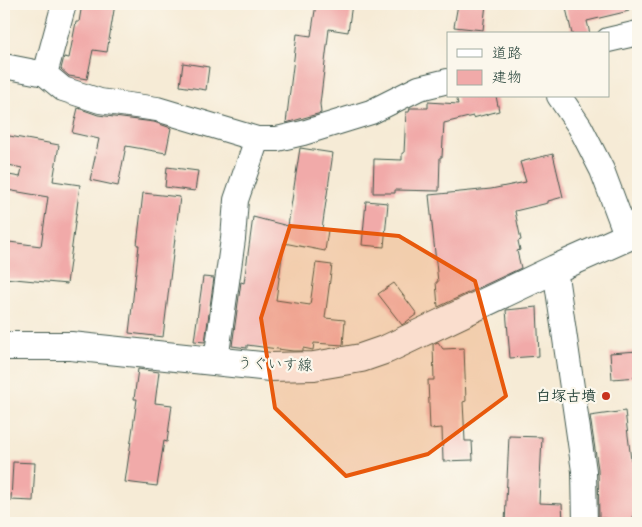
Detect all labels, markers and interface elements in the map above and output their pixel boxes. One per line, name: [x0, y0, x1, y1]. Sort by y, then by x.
legend: [447, 32, 610, 98]
text: 道路: [492, 42, 522, 63]
text: 建物: [492, 66, 522, 87]
street label: うぐいす線: [237, 352, 313, 375]
place label: 白塚古墳: [536, 385, 596, 406]
marker: 白塚古墳: [600, 390, 612, 402]

